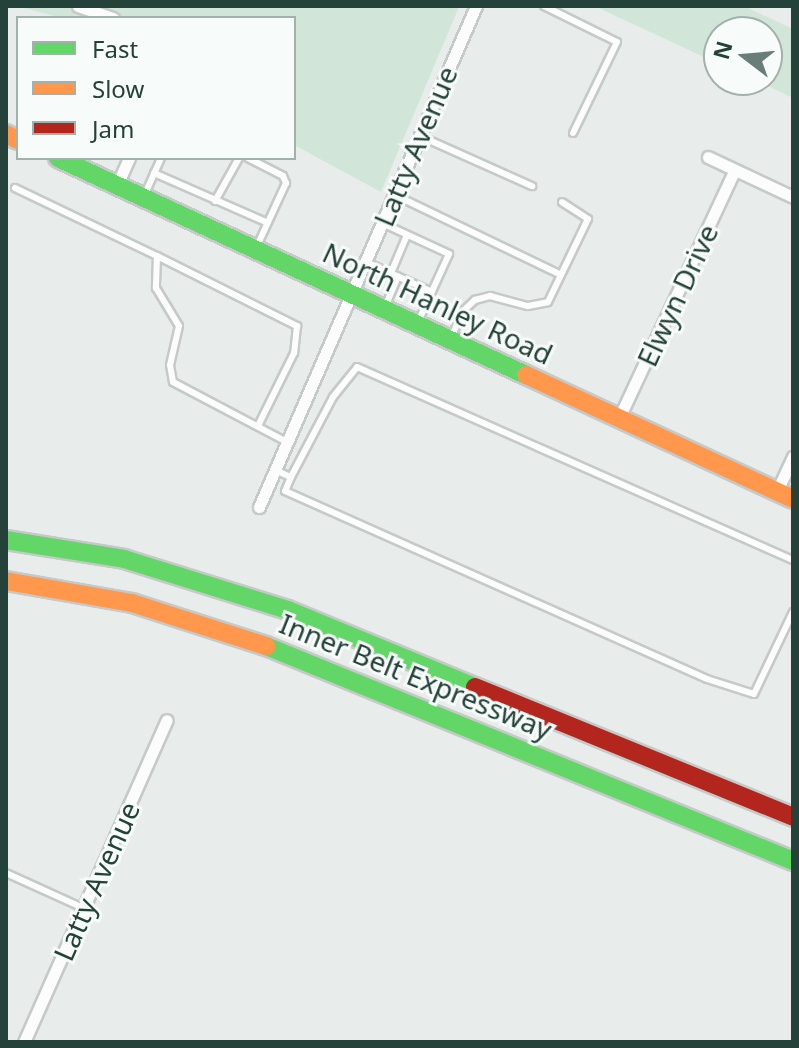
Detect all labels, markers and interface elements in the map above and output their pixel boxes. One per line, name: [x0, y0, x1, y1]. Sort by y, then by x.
legend: [16, 16, 296, 160]
north arrow: [703, 16, 783, 96]
text: Fast: [92, 32, 138, 65]
text: N: [705, 37, 739, 63]
street label: Latty Avenue: [366, 61, 464, 231]
text: Slow: [92, 72, 144, 105]
text: Jam: [92, 112, 134, 145]
street label: Elwyn Drive: [629, 219, 725, 371]
street label: North Hanley Road: [318, 235, 558, 371]
street label: Inner Belt Expressway: [275, 606, 557, 746]
street label: Latty Avenue: [46, 796, 146, 966]

